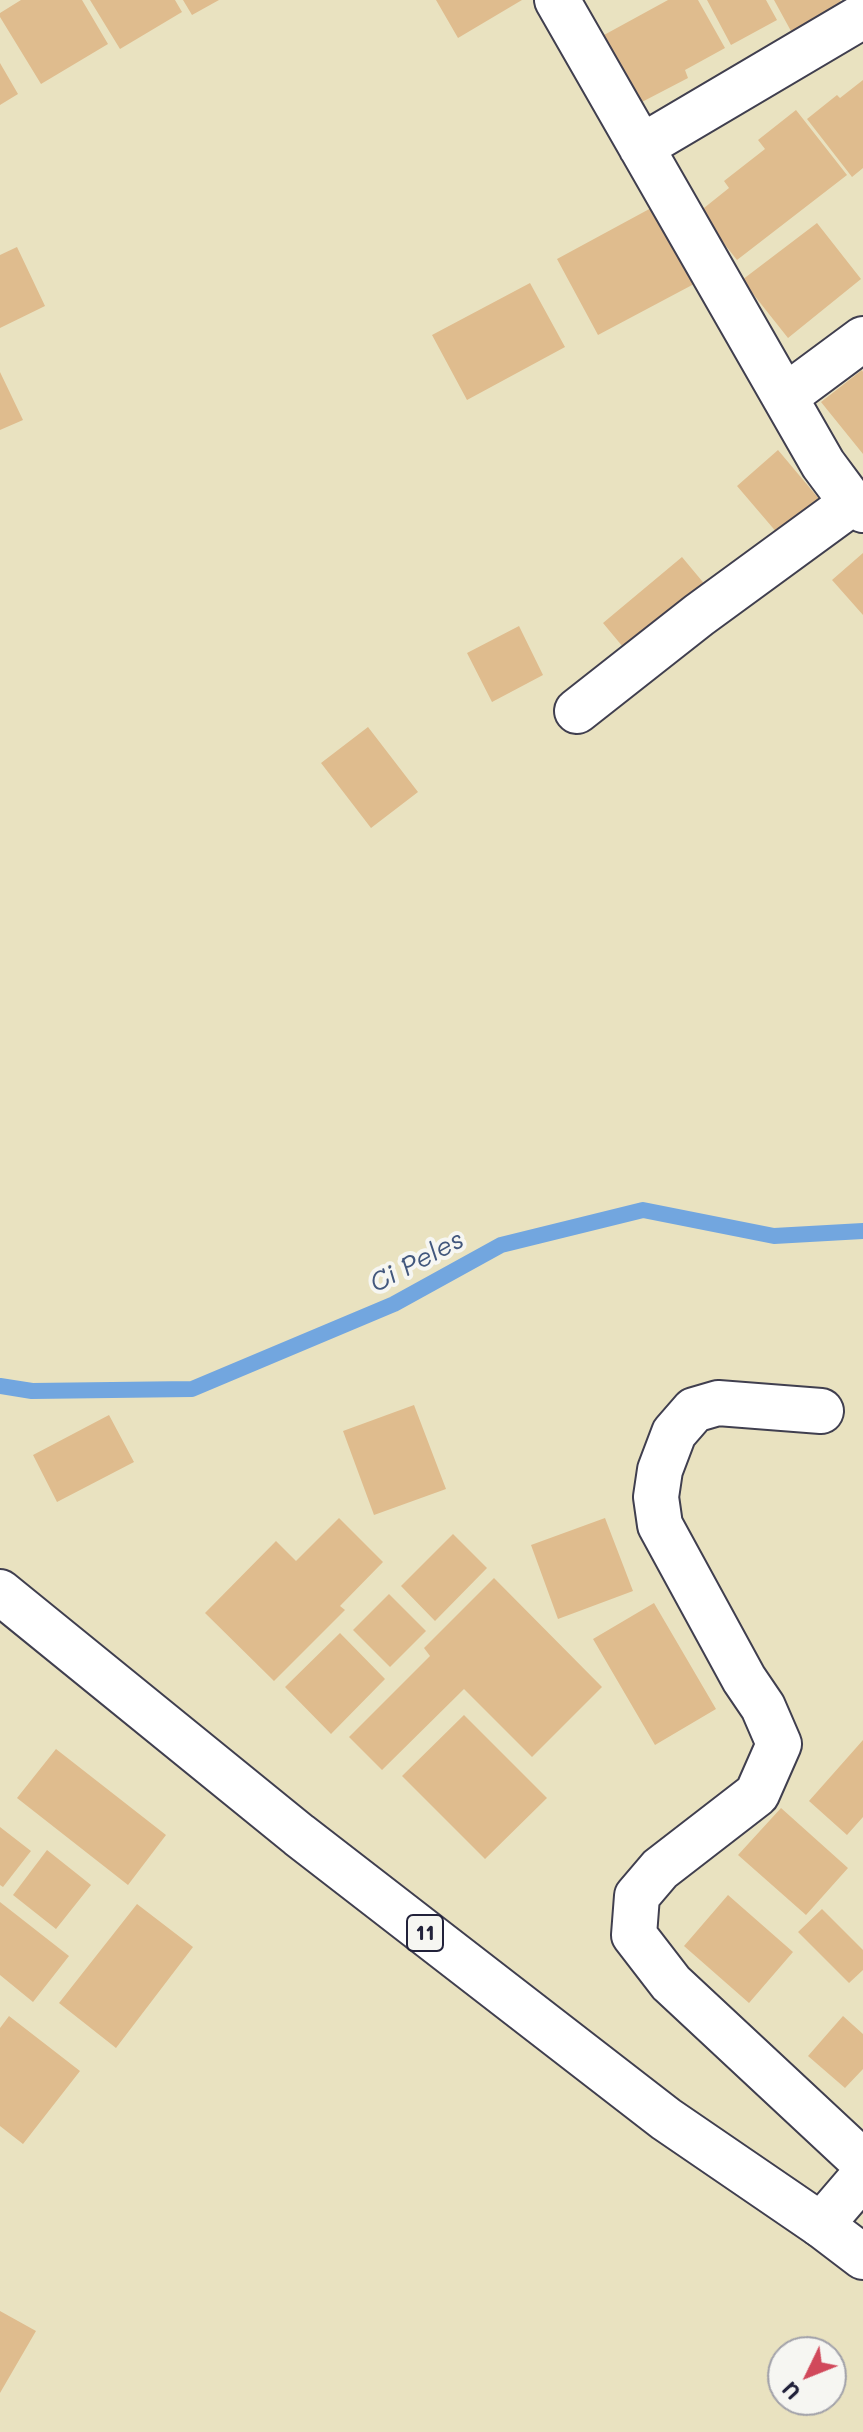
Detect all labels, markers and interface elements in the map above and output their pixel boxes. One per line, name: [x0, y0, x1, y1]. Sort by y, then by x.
water label: Ci Peles: [365, 1224, 469, 1300]
road number: 11: [407, 1915, 443, 1951]
north arrow: [767, 2336, 847, 2416]
text: U: [775, 2376, 806, 2407]

